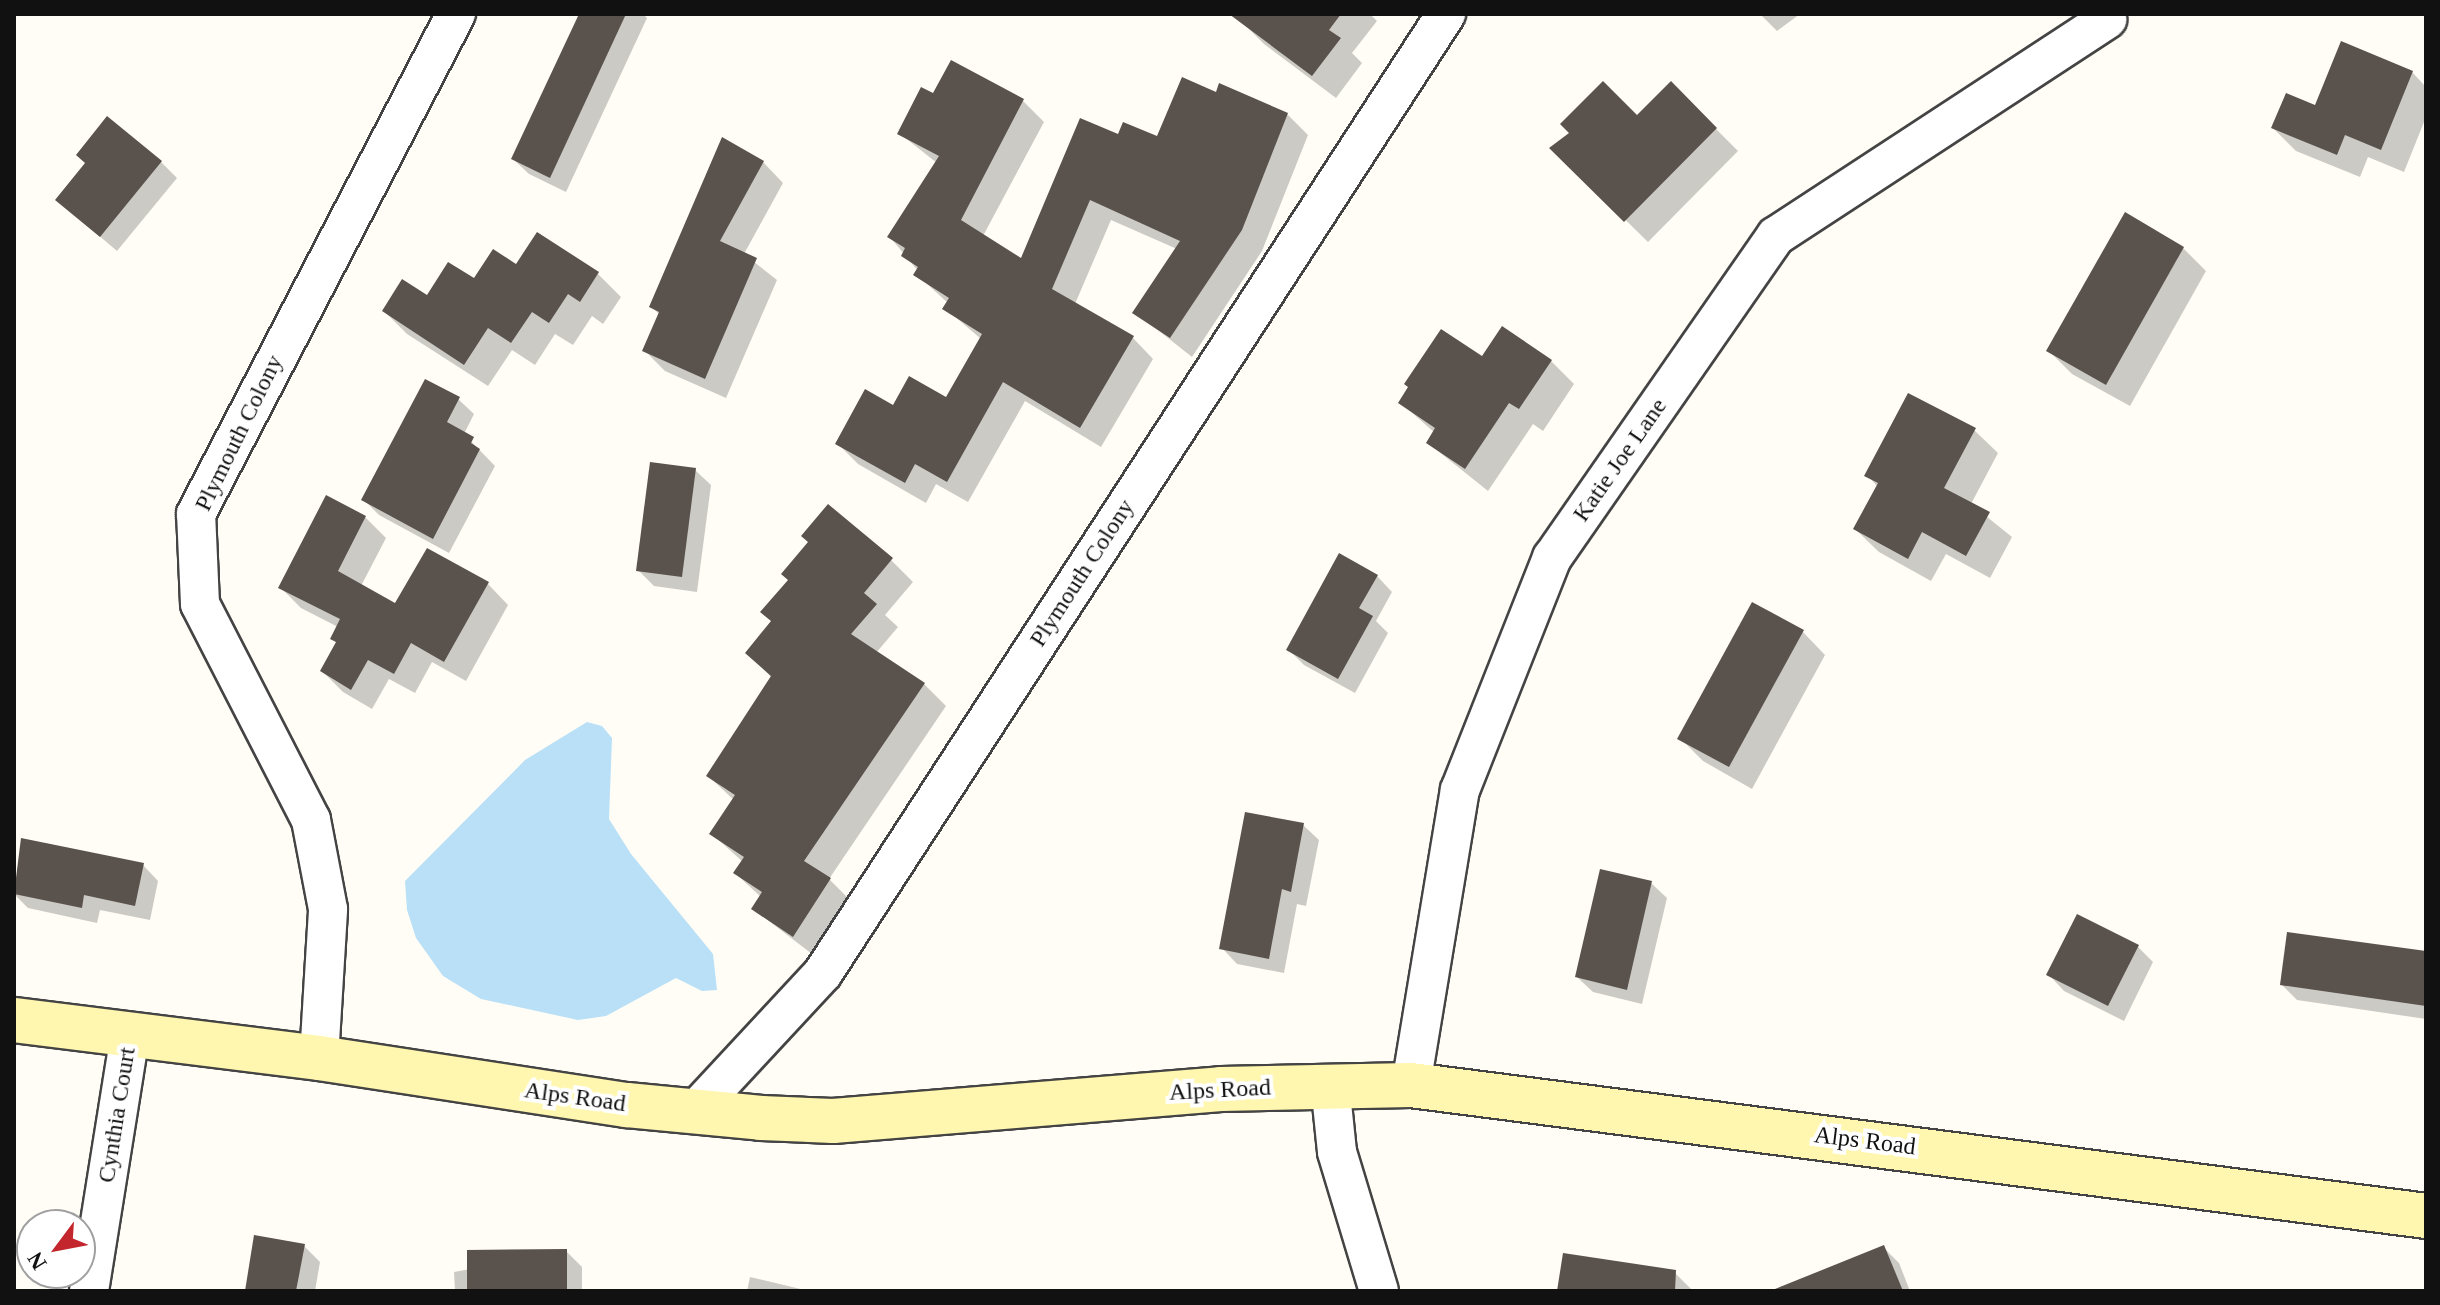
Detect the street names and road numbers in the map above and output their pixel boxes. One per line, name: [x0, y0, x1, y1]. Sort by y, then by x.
street label: Plymouth Colony: [189, 350, 289, 516]
street label: Katie Joe Lane: [1567, 393, 1673, 527]
street label: Plymouth Colony: [1024, 494, 1140, 652]
street label: Cynthia Court: [92, 1045, 142, 1185]
street label: Alps Road: [1168, 1073, 1272, 1107]
street label: Alps Road: [522, 1076, 628, 1118]
street label: Alps Road: [1813, 1120, 1917, 1162]

